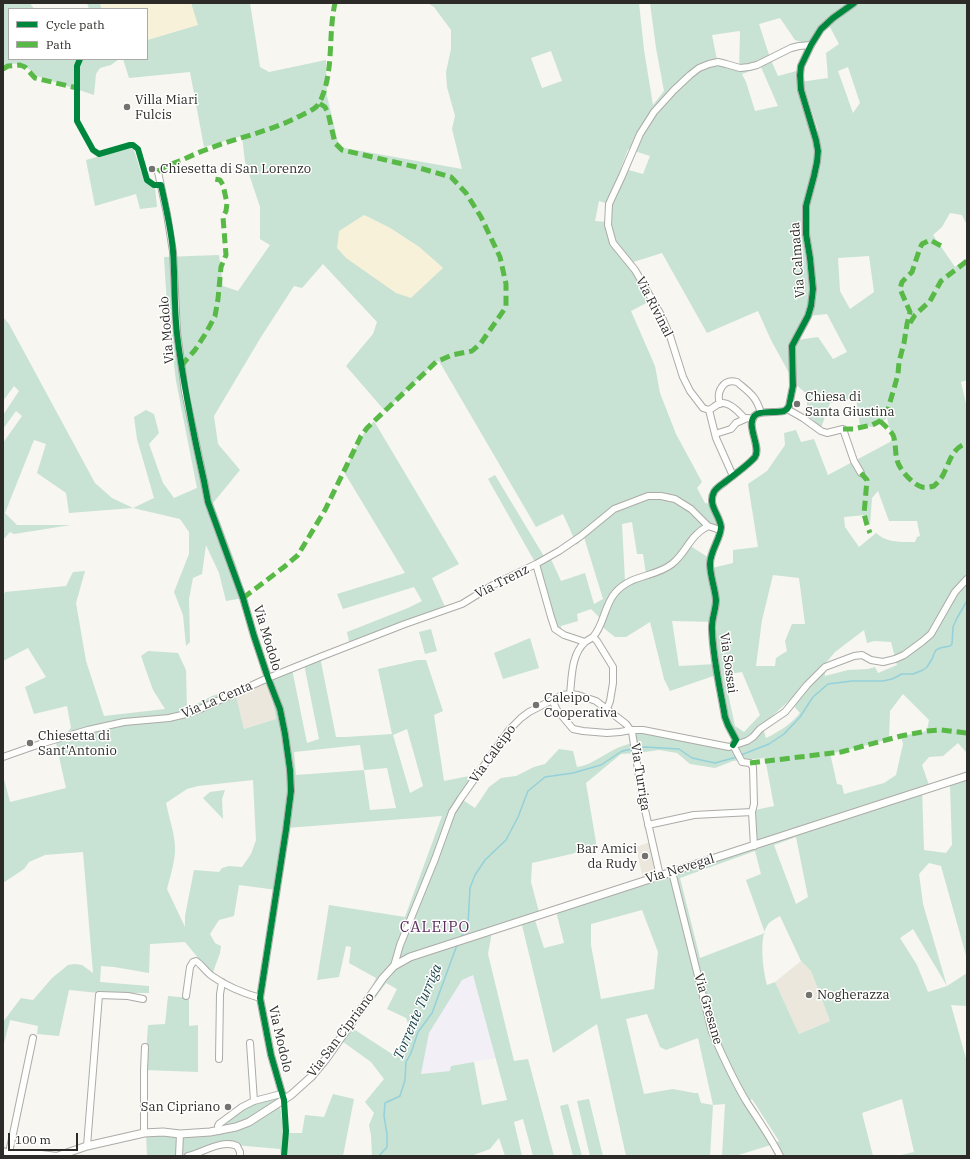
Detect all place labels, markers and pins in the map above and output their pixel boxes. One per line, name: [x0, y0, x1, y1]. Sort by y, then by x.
place label: Villa Miari Fulcis: [135, 92, 198, 123]
marker: Villa Miari Fulcis: [122, 102, 132, 112]
place label: Chiesetta di San Lorenzo: [160, 161, 311, 177]
marker: Chiesetta di San Lorenzo: [147, 164, 157, 174]
place label: Chiesa di Santa Giustina: [805, 389, 895, 420]
marker: Chiesa di Santa Giustina: [792, 399, 802, 409]
place label: Caleipo Cooperativa: [544, 690, 617, 721]
marker: Caleipo Cooperativa: [531, 700, 541, 710]
place label: Chiesetta di Sant'Antonio: [38, 728, 117, 759]
marker: Chiesetta di Sant'Antonio: [25, 738, 35, 748]
place label: Bar Amici da Rudy: [576, 841, 637, 872]
marker: Bar Amici da Rudy: [640, 851, 650, 861]
place label: Nogherazza: [817, 987, 890, 1003]
marker: Nogherazza: [804, 990, 814, 1000]
place label: San Cipriano: [141, 1099, 220, 1115]
marker: San Cipriano: [223, 1102, 233, 1112]

